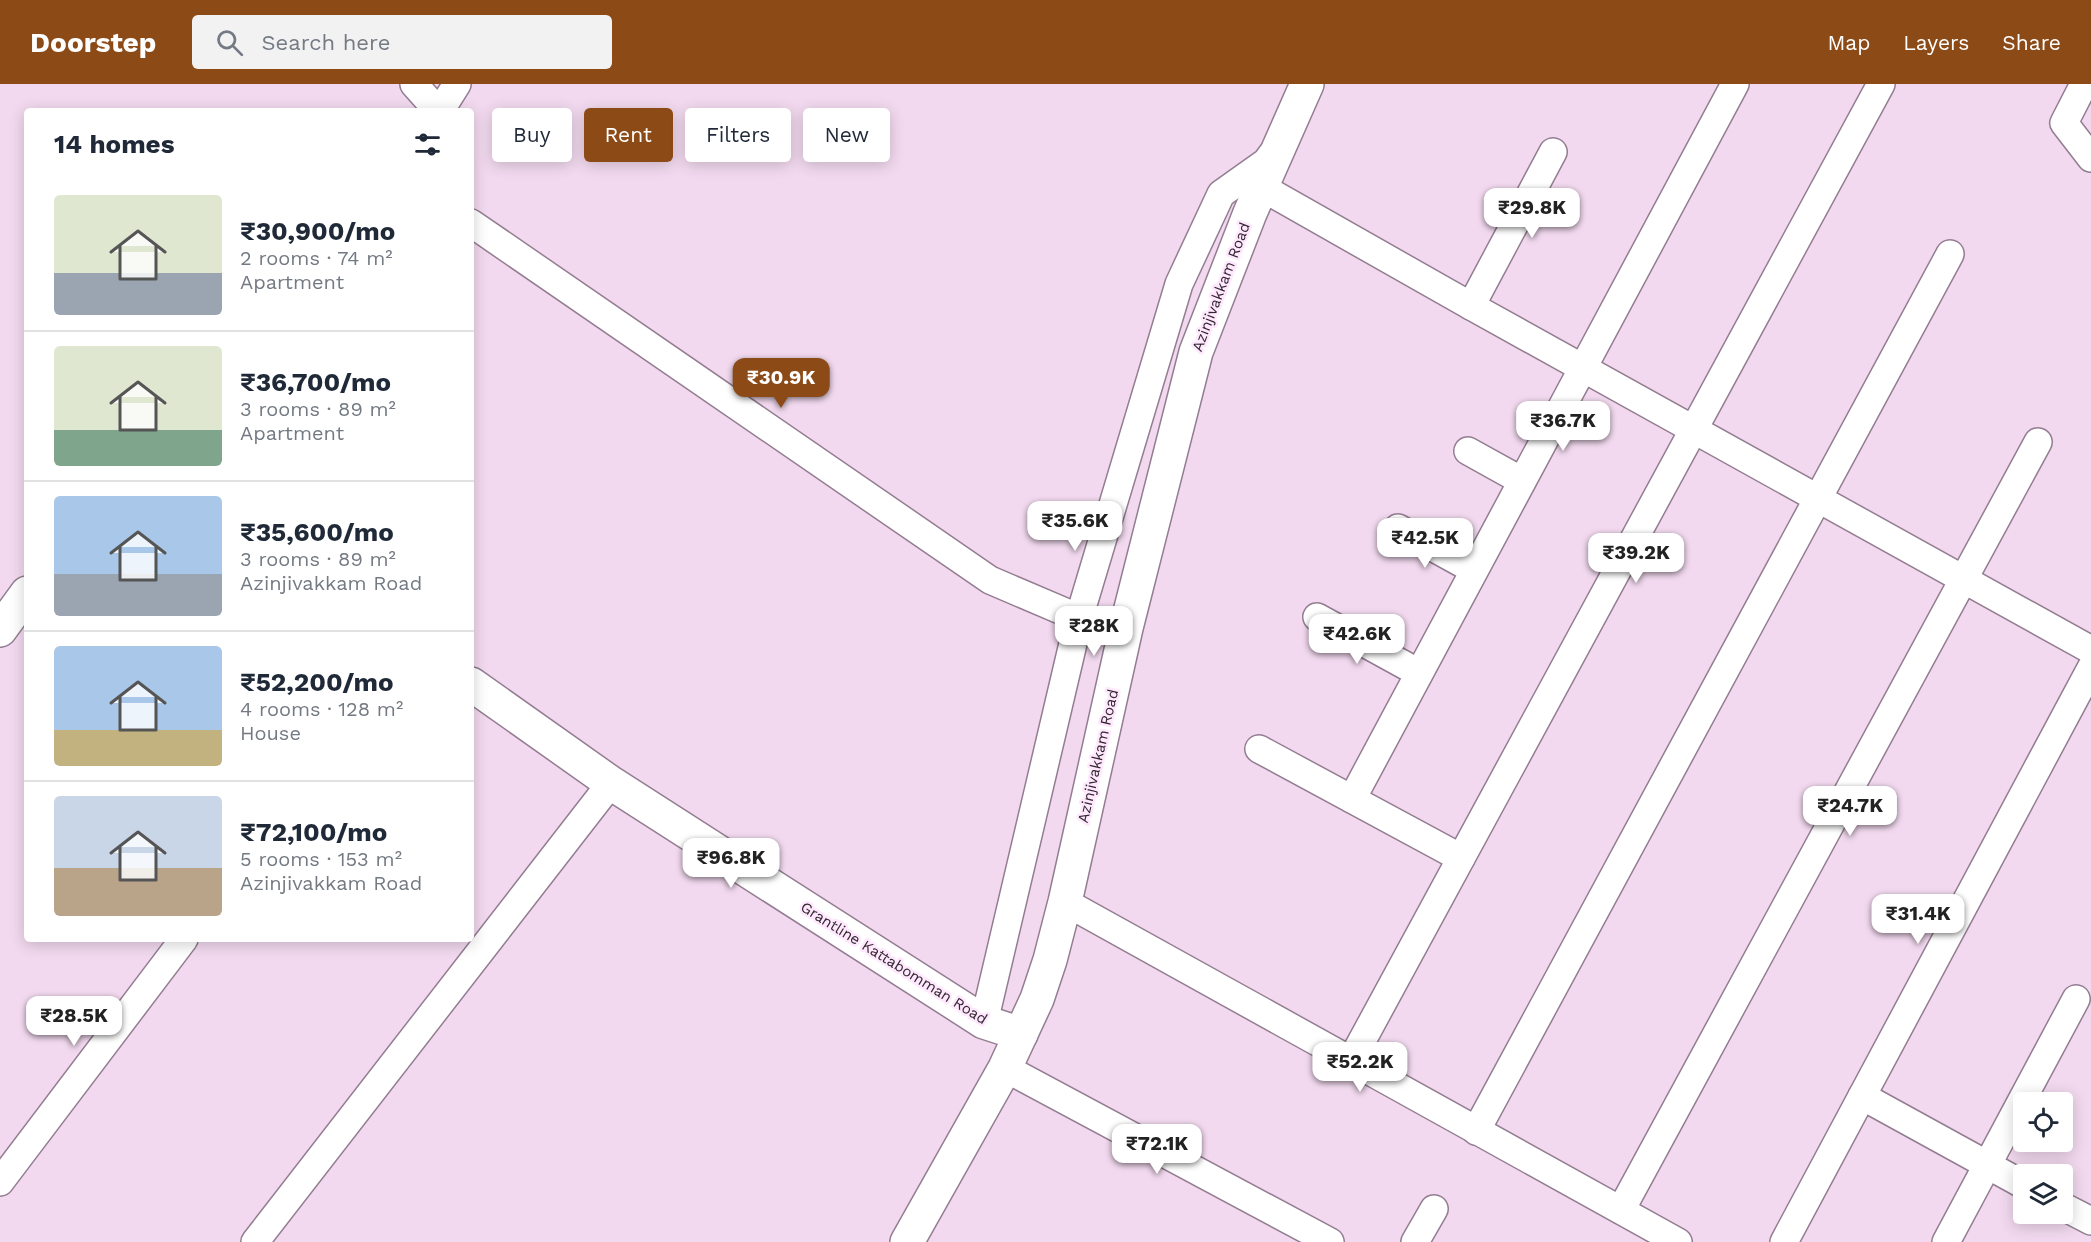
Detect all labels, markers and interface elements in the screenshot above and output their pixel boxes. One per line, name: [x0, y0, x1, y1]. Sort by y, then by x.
search box: [192, 15, 612, 69]
text: Doorstep: [30, 26, 156, 59]
icon: search: [213, 26, 246, 59]
text: Search here: [261, 30, 390, 55]
text: Map: [1827, 30, 1870, 55]
text: Layers: [1903, 30, 1969, 55]
text: Share: [2002, 30, 2061, 55]
chip: Buy: [492, 108, 572, 162]
chip: Rent: [584, 108, 673, 162]
chip: Filters: [685, 108, 791, 162]
chip: New: [803, 108, 890, 162]
icon: filters: [411, 128, 444, 161]
text: 14 homes: [54, 129, 175, 159]
pin: ₹29.8K: [1483, 188, 1581, 239]
text: ₹29.8K: [1498, 195, 1566, 219]
text: ₹30,900/mo: [240, 216, 395, 246]
icon: home: [102, 219, 174, 291]
street label: Azinjivakkam Road: [1188, 220, 1254, 354]
text: 2 rooms · 74 m²: [240, 246, 393, 270]
text: Apartment: [240, 270, 344, 294]
pin: ₹30.9K: [732, 358, 830, 409]
text: ₹30.9K: [747, 365, 815, 389]
text: ₹36,700/mo: [240, 367, 391, 397]
icon: home: [102, 370, 174, 442]
text: 3 rooms · 89 m²: [240, 397, 396, 421]
pin: ₹36.7K: [1514, 401, 1612, 452]
text: ₹36.7K: [1530, 408, 1596, 432]
text: Apartment: [240, 421, 344, 445]
pin: ₹35.6K: [1026, 501, 1124, 552]
text: ₹35.6K: [1041, 508, 1109, 532]
text: ₹35,600/mo: [240, 517, 394, 547]
pin: ₹42.5K: [1376, 518, 1474, 569]
icon: home: [102, 520, 174, 592]
text: ₹42.5K: [1391, 525, 1459, 549]
pin: ₹39.2K: [1587, 533, 1685, 584]
text: ₹39.2K: [1602, 540, 1670, 564]
text: 3 rooms · 89 m²: [240, 547, 396, 571]
text: Azinjivakkam Road: [240, 571, 422, 595]
pin: ₹28K: [1058, 606, 1130, 657]
text: ₹28K: [1069, 613, 1119, 637]
pin: ₹42.6K: [1308, 614, 1406, 665]
text: ₹42.6K: [1323, 621, 1391, 645]
text: ₹52,200/mo: [240, 667, 394, 697]
icon: home: [102, 670, 174, 742]
street label: Azinjivakkam Road: [1074, 687, 1122, 825]
text: 4 rooms · 128 m²: [240, 697, 403, 721]
text: House: [240, 721, 301, 745]
pin: ₹24.7K: [1801, 786, 1899, 837]
text: ₹24.7K: [1817, 793, 1883, 817]
text: ₹72,100/mo: [240, 817, 387, 847]
icon: home: [102, 820, 174, 892]
pin: ₹96.8K: [682, 838, 780, 889]
text: ₹96.8K: [697, 845, 765, 869]
text: 5 rooms · 153 m²: [240, 847, 402, 871]
text: Azinjivakkam Road: [240, 871, 422, 895]
pin: ₹31.4K: [1869, 894, 1967, 945]
street label: Grantline Kattabomman Road: [797, 898, 991, 1028]
text: ₹31.4K: [1886, 901, 1951, 925]
pin: ₹28.5K: [25, 996, 123, 1047]
text: ₹28.5K: [40, 1003, 108, 1027]
pin: ₹52.2K: [1311, 1042, 1409, 1093]
text: ₹52.2K: [1326, 1049, 1394, 1073]
map controls: [2013, 1092, 2073, 1224]
button: locate: [2013, 1092, 2073, 1152]
pin: ₹72.1K: [1108, 1124, 1206, 1175]
text: ₹72.1K: [1126, 1131, 1188, 1155]
button: layers: [2013, 1164, 2073, 1224]

